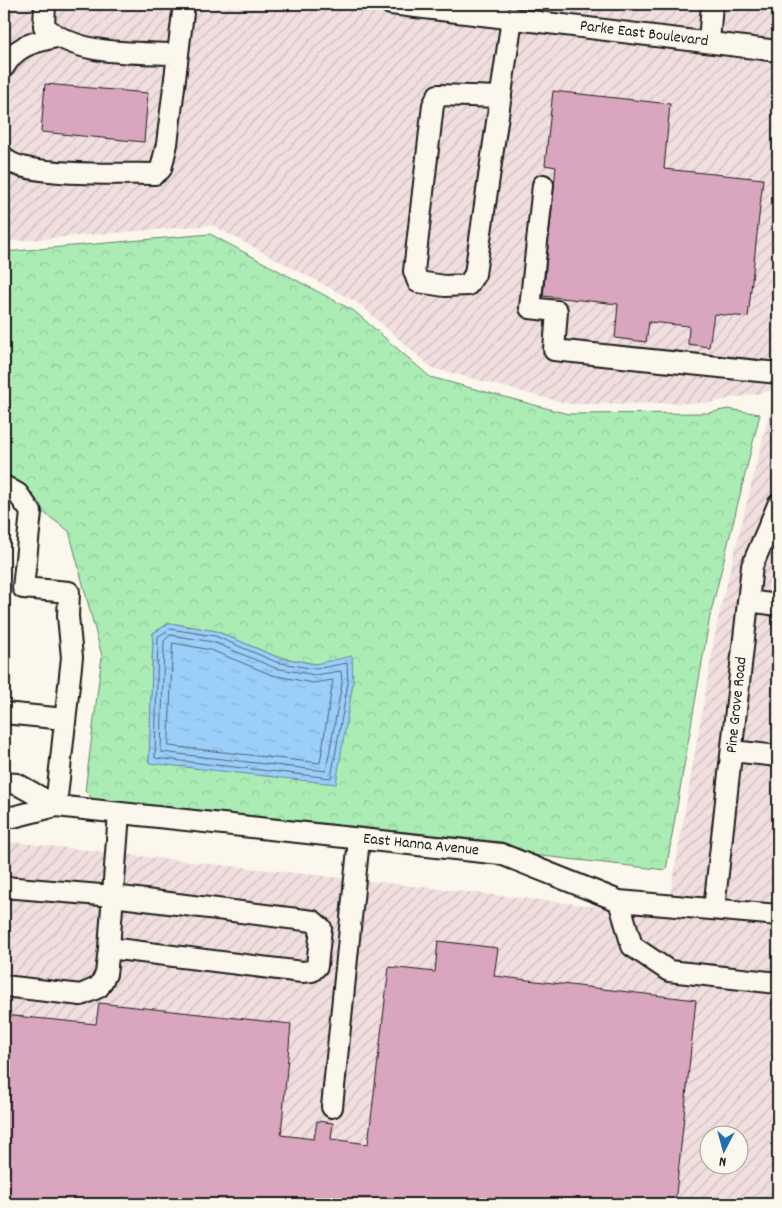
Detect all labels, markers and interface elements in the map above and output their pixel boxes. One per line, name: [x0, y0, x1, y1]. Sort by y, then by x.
street label: Parke East Boulevard: [579, 15, 709, 53]
street label: Pine Grove Road: [721, 656, 753, 754]
street label: East Hanna Avenue: [362, 827, 480, 863]
north arrow: [700, 1126, 750, 1176]
text: N: [718, 1151, 727, 1171]

